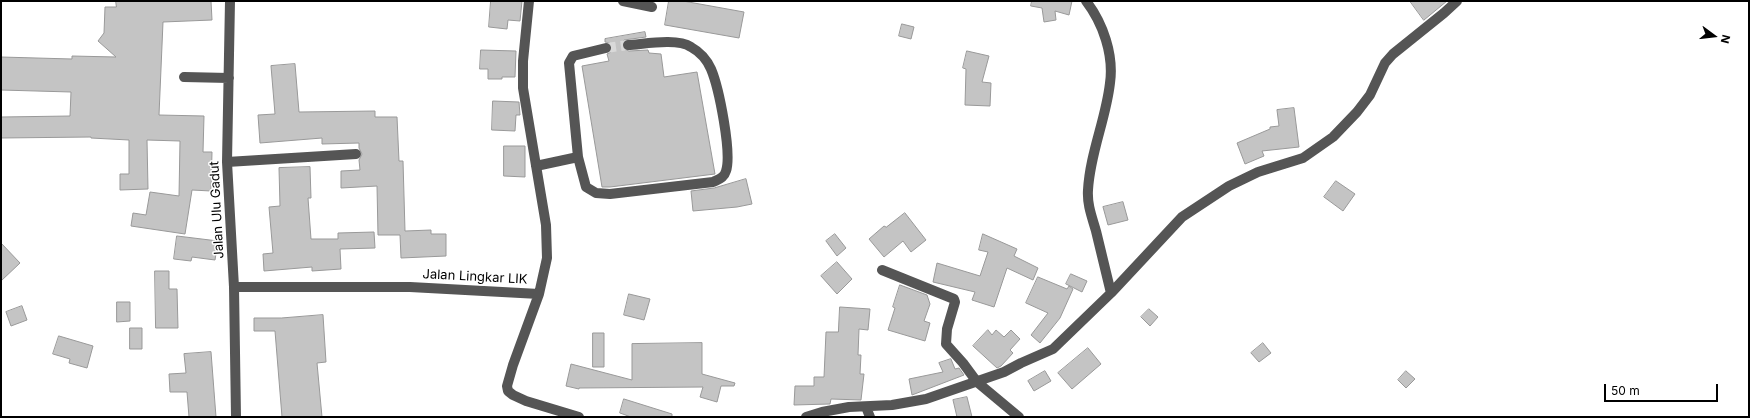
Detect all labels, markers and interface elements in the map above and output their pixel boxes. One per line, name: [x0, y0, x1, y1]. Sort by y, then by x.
north arrow: [1694, 16, 1734, 56]
text: N: [1718, 33, 1733, 45]
street label: Jalan Ulu Gadut: [207, 161, 227, 259]
street label: Jalan Lingkar LIK: [422, 266, 528, 288]
scale bar: [1606, 376, 1720, 402]
text: 50 m: [1611, 383, 1640, 398]

